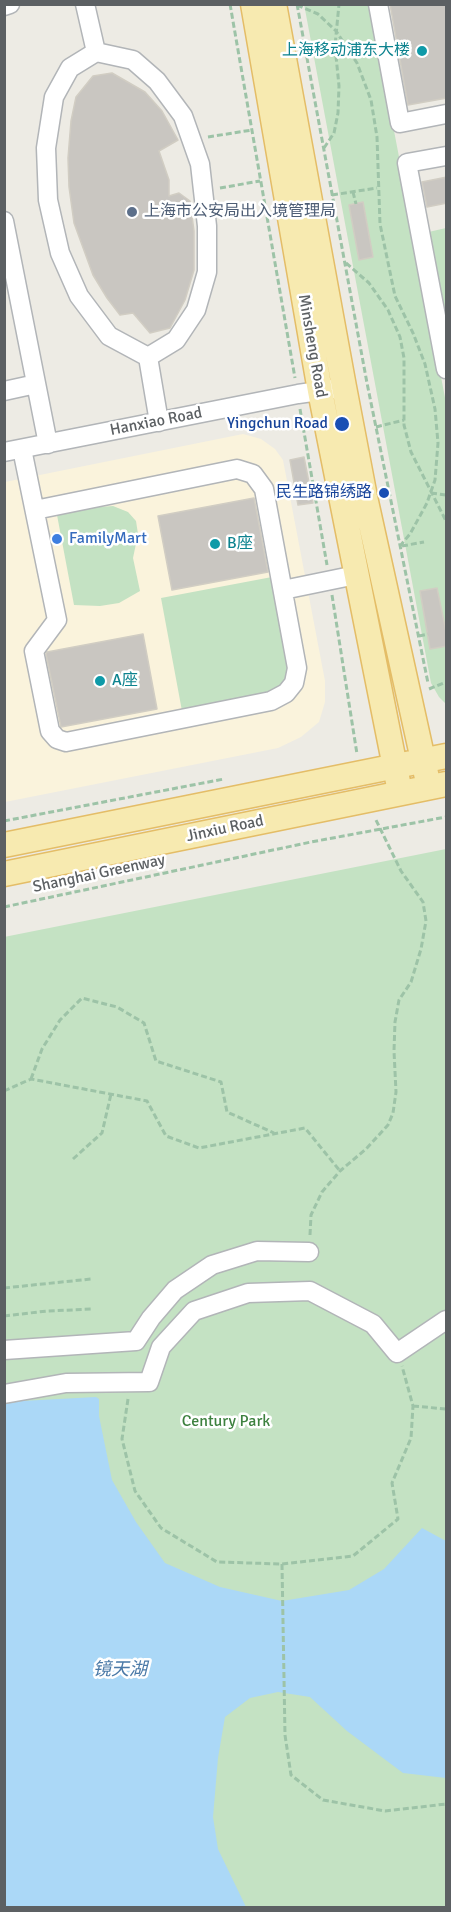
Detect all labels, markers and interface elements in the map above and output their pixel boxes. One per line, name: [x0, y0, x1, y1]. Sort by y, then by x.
place label: 上海移动浦东大楼: [282, 41, 410, 61]
marker: 上海移动浦东大楼: [415, 44, 429, 58]
place label: 上海市公安局出入境管理局: [144, 202, 336, 222]
marker: 上海市公安局出入境管理局: [125, 205, 139, 219]
street label: Minsheng Road: [293, 293, 331, 399]
street label: Hanxiao Road: [108, 404, 204, 440]
place label: Yingchun Road: [227, 414, 328, 434]
marker: Yingchun Road: [333, 415, 351, 433]
place label: 民生路锦绣路: [276, 483, 372, 503]
marker: 民生路锦绣路: [377, 486, 391, 500]
place label: FamilyMart: [69, 529, 147, 549]
marker: FamilyMart: [50, 532, 64, 546]
place label: B座: [227, 534, 253, 554]
marker: B座: [208, 537, 222, 551]
place label: A座: [112, 671, 138, 691]
marker: A座: [93, 674, 107, 688]
street label: Jinxiu Road: [185, 811, 265, 847]
street label: Shanghai Greenway: [31, 851, 167, 897]
park label: Century Park: [182, 1412, 270, 1432]
water label: 镜天湖: [93, 1659, 147, 1681]

